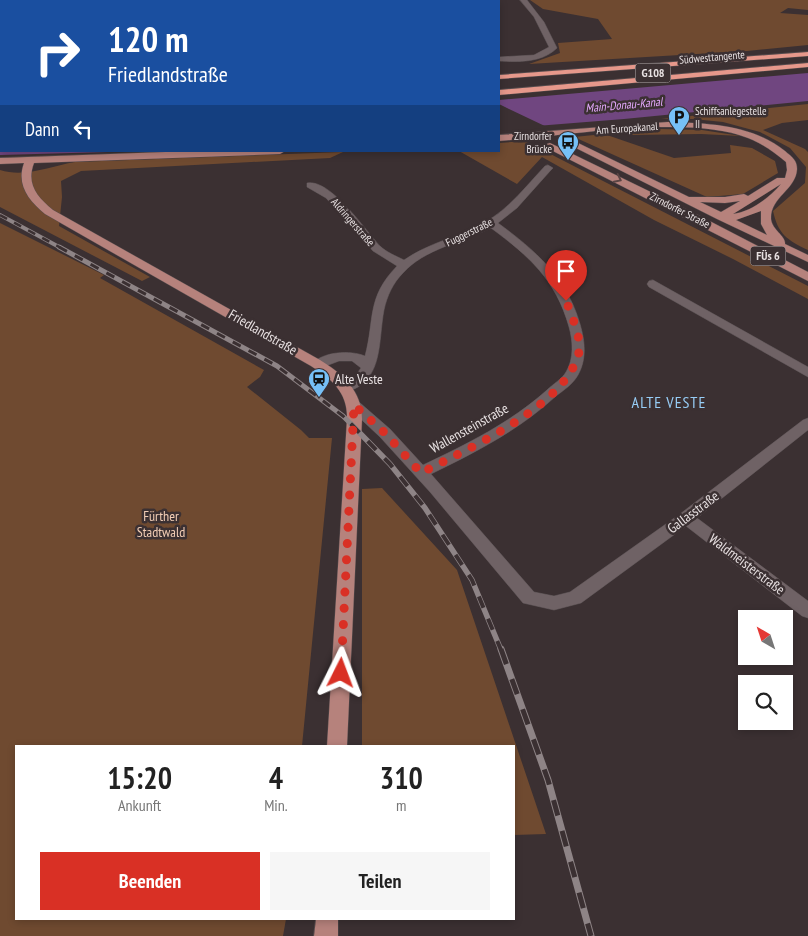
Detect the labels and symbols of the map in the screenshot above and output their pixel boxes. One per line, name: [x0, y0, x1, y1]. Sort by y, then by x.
street label: Südwesttangente: [679, 47, 746, 67]
road number: G108: [636, 64, 670, 82]
water label: Main-Donau-Kanal: [585, 94, 664, 115]
place label: Schiffsanlegestelle II: [695, 104, 767, 131]
parking icon: Schiffsanlegestelle II: [667, 105, 691, 136]
street label: Am Europakanal: [596, 119, 659, 137]
place label: Zirndorfer Brücke: [514, 129, 552, 156]
bus stop icon: Zirndorfer Brücke: [556, 130, 580, 161]
one-way arrow: [613, 173, 622, 184]
street label: Zirndorfer Straße: [648, 189, 713, 231]
street label: Aldringerstraße: [328, 195, 378, 249]
street label: Fuggerstraße: [443, 214, 495, 249]
road number: FÜs 6: [750, 247, 786, 266]
pin: [545, 250, 587, 301]
street label: Friedlandstraße: [226, 305, 301, 359]
station icon: Alte Veste: [307, 367, 331, 398]
place label: Alte Veste: [335, 370, 383, 388]
district label: ALTE VESTE: [632, 392, 706, 412]
street label: Wallensteinstraße: [427, 399, 512, 457]
street label: Gallasstraße: [664, 487, 723, 537]
park label: Fürther Stadtwald: [137, 507, 185, 541]
street label: Waldmeisterstraße: [705, 530, 789, 599]
north arrow: [738, 610, 792, 665]
position arrow: [314, 646, 366, 698]

